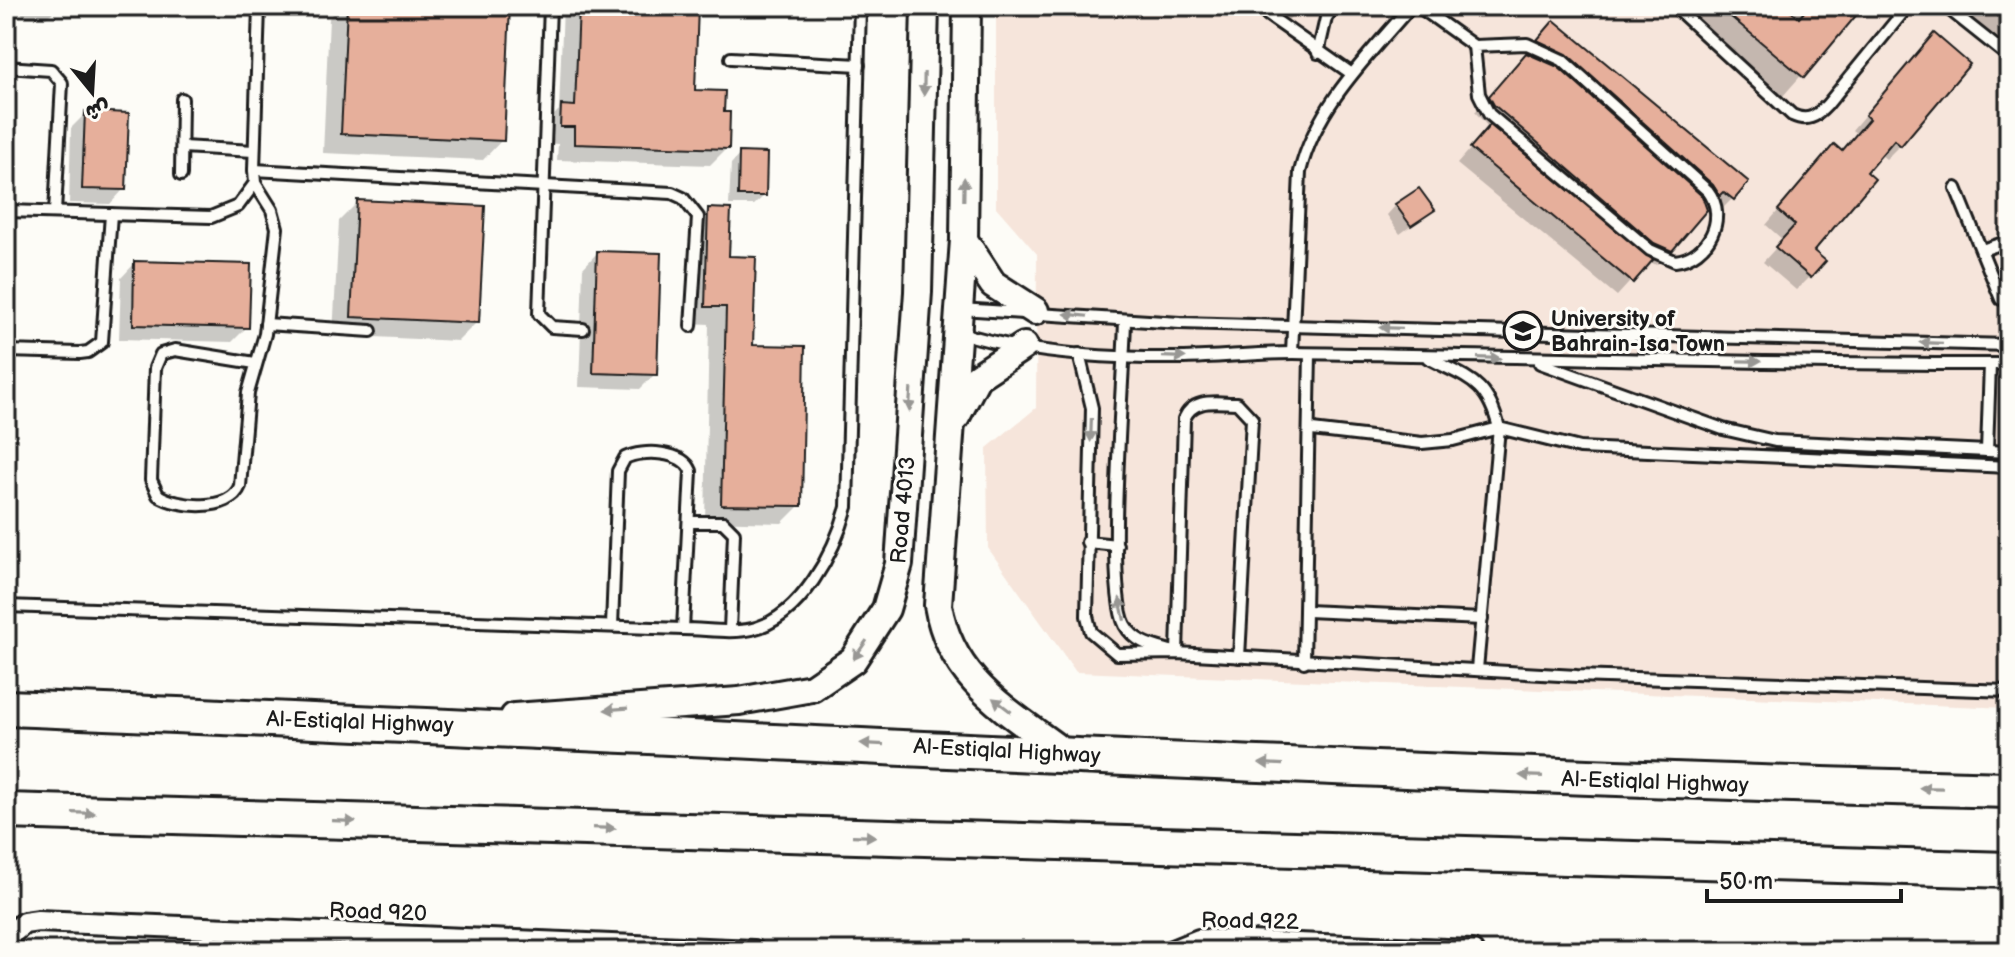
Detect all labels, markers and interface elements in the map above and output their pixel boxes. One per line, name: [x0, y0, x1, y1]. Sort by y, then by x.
north arrow: [52, 52, 132, 132]
one-way arrow: [918, 72, 930, 97]
text: ش: [82, 93, 113, 126]
one-way arrow: [958, 176, 971, 201]
place label: University of Bahrain-Isa Town: [1551, 306, 1725, 358]
one-way arrow: [1063, 308, 1088, 321]
school or university icon: University of Bahrain-Isa Town: [1502, 310, 1544, 352]
one-way arrow: [1378, 322, 1403, 334]
one-way arrow: [1918, 336, 1943, 349]
one-way arrow: [1162, 351, 1187, 364]
one-way arrow: [1477, 351, 1502, 364]
one-way arrow: [1737, 355, 1762, 368]
one-way arrow: [903, 388, 916, 413]
one-way arrow: [1085, 418, 1098, 443]
street label: Road 4013: [885, 455, 922, 565]
one-way arrow: [1115, 596, 1128, 621]
one-way arrow: [853, 639, 868, 660]
one-way arrow: [991, 698, 1012, 714]
one-way arrow: [603, 703, 628, 716]
street label: Al-Estiqlal Highway: [266, 706, 454, 739]
street label: Al-Estiqlal Highway: [913, 733, 1101, 770]
one-way arrow: [859, 737, 884, 750]
one-way arrow: [1259, 757, 1284, 770]
street label: Al-Estiqlal Highway: [1561, 766, 1749, 799]
one-way arrow: [1518, 770, 1543, 783]
one-way arrow: [1918, 782, 1943, 794]
one-way arrow: [72, 807, 97, 819]
one-way arrow: [332, 814, 357, 827]
one-way arrow: [592, 822, 617, 835]
one-way arrow: [852, 830, 877, 843]
scale bar: [1707, 853, 1901, 903]
text: 50 m: [1719, 867, 1773, 896]
street label: Road 920: [329, 897, 427, 928]
street label: Road 922: [1201, 907, 1299, 936]

